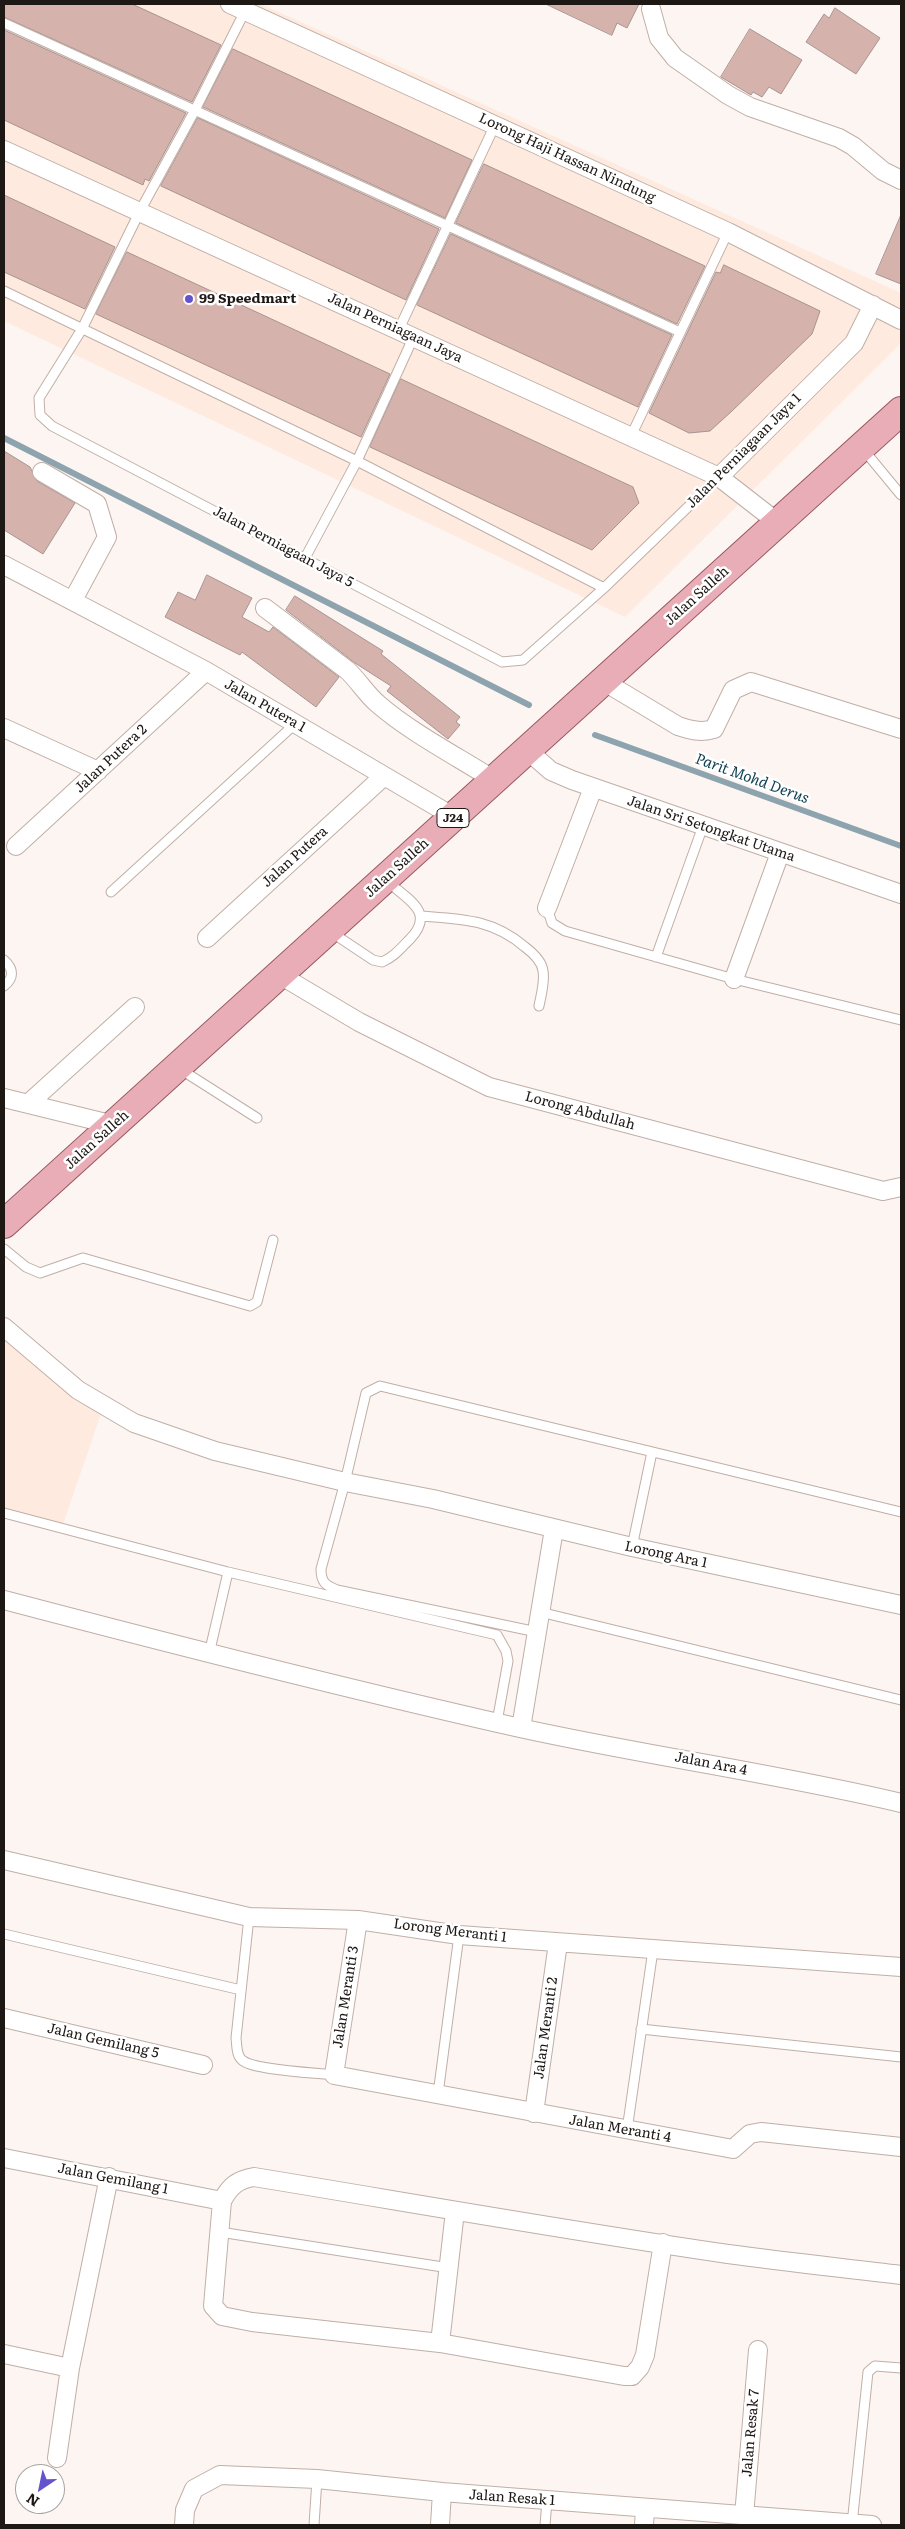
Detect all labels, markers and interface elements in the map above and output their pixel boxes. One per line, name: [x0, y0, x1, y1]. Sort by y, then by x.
street label: Lorong Haji Hassan Nindung: [476, 110, 658, 206]
street label: Jalan Perniagaan Jaya: [325, 289, 465, 367]
place label: 99 Speedmart: [199, 291, 296, 307]
marker: 99 Speedmart: [183, 293, 195, 305]
street label: Jalan Perniagaan Jaya 1: [683, 390, 805, 512]
street label: Jalan Perniagaan Jaya 5: [210, 503, 356, 591]
street label: Jalan Salleh: [662, 563, 732, 629]
street label: Jalan Putera 1: [221, 676, 309, 736]
street label: Jalan Putera 2: [71, 721, 151, 797]
water label: Parit Mohd Derus: [693, 750, 811, 808]
street label: Jalan Sri Setongkat Utama: [625, 792, 797, 866]
road number: J24: [437, 808, 469, 828]
street label: Jalan Putera: [259, 823, 331, 891]
street label: Jalan Salleh: [362, 835, 432, 901]
street label: Lorong Abdullah: [523, 1088, 637, 1134]
street label: Jalan Salleh: [62, 1107, 132, 1173]
street label: Lorong Ara 1: [623, 1538, 709, 1572]
street label: Jalan Ara 4: [673, 1749, 749, 1779]
street label: Lorong Meranti 1: [392, 1916, 508, 1946]
street label: Jalan Meranti 3: [330, 1945, 362, 2049]
street label: Jalan Meranti 2: [531, 1976, 561, 2080]
street label: Jalan Gemilang 5: [46, 2020, 160, 2062]
street label: Jalan Meranti 4: [568, 2112, 672, 2146]
street label: Jalan Gemilang 1: [56, 2160, 170, 2198]
street label: Jalan Resak 7: [739, 2388, 763, 2478]
north arrow: [15, 2464, 65, 2514]
street label: Jalan Resak 1: [468, 2487, 556, 2509]
text: N: [22, 2489, 43, 2512]

